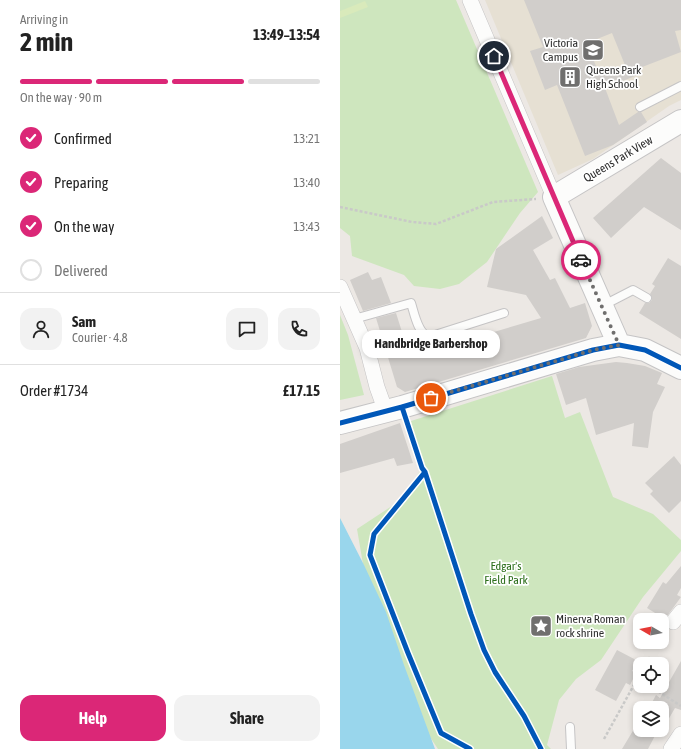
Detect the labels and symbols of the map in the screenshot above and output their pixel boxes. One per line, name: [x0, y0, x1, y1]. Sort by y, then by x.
place label: Victoria Campus: [543, 36, 578, 64]
school or university icon: Victoria Campus: [580, 37, 606, 63]
pin: [477, 39, 511, 73]
place label: Queens Park High School: [586, 63, 642, 91]
building icon: Queens Park High School: [557, 64, 583, 90]
street label: Queens Park View: [581, 133, 655, 185]
courier: [561, 240, 601, 280]
callout: Handbridge Barbershop: [362, 330, 500, 358]
pin: [414, 381, 448, 415]
park label: Edgar's Field Park: [484, 559, 528, 587]
place label: Minerva Roman rock shrine: [556, 612, 625, 640]
place icon: Minerva Roman rock shrine: [528, 613, 554, 639]
north arrow: [633, 613, 669, 649]

